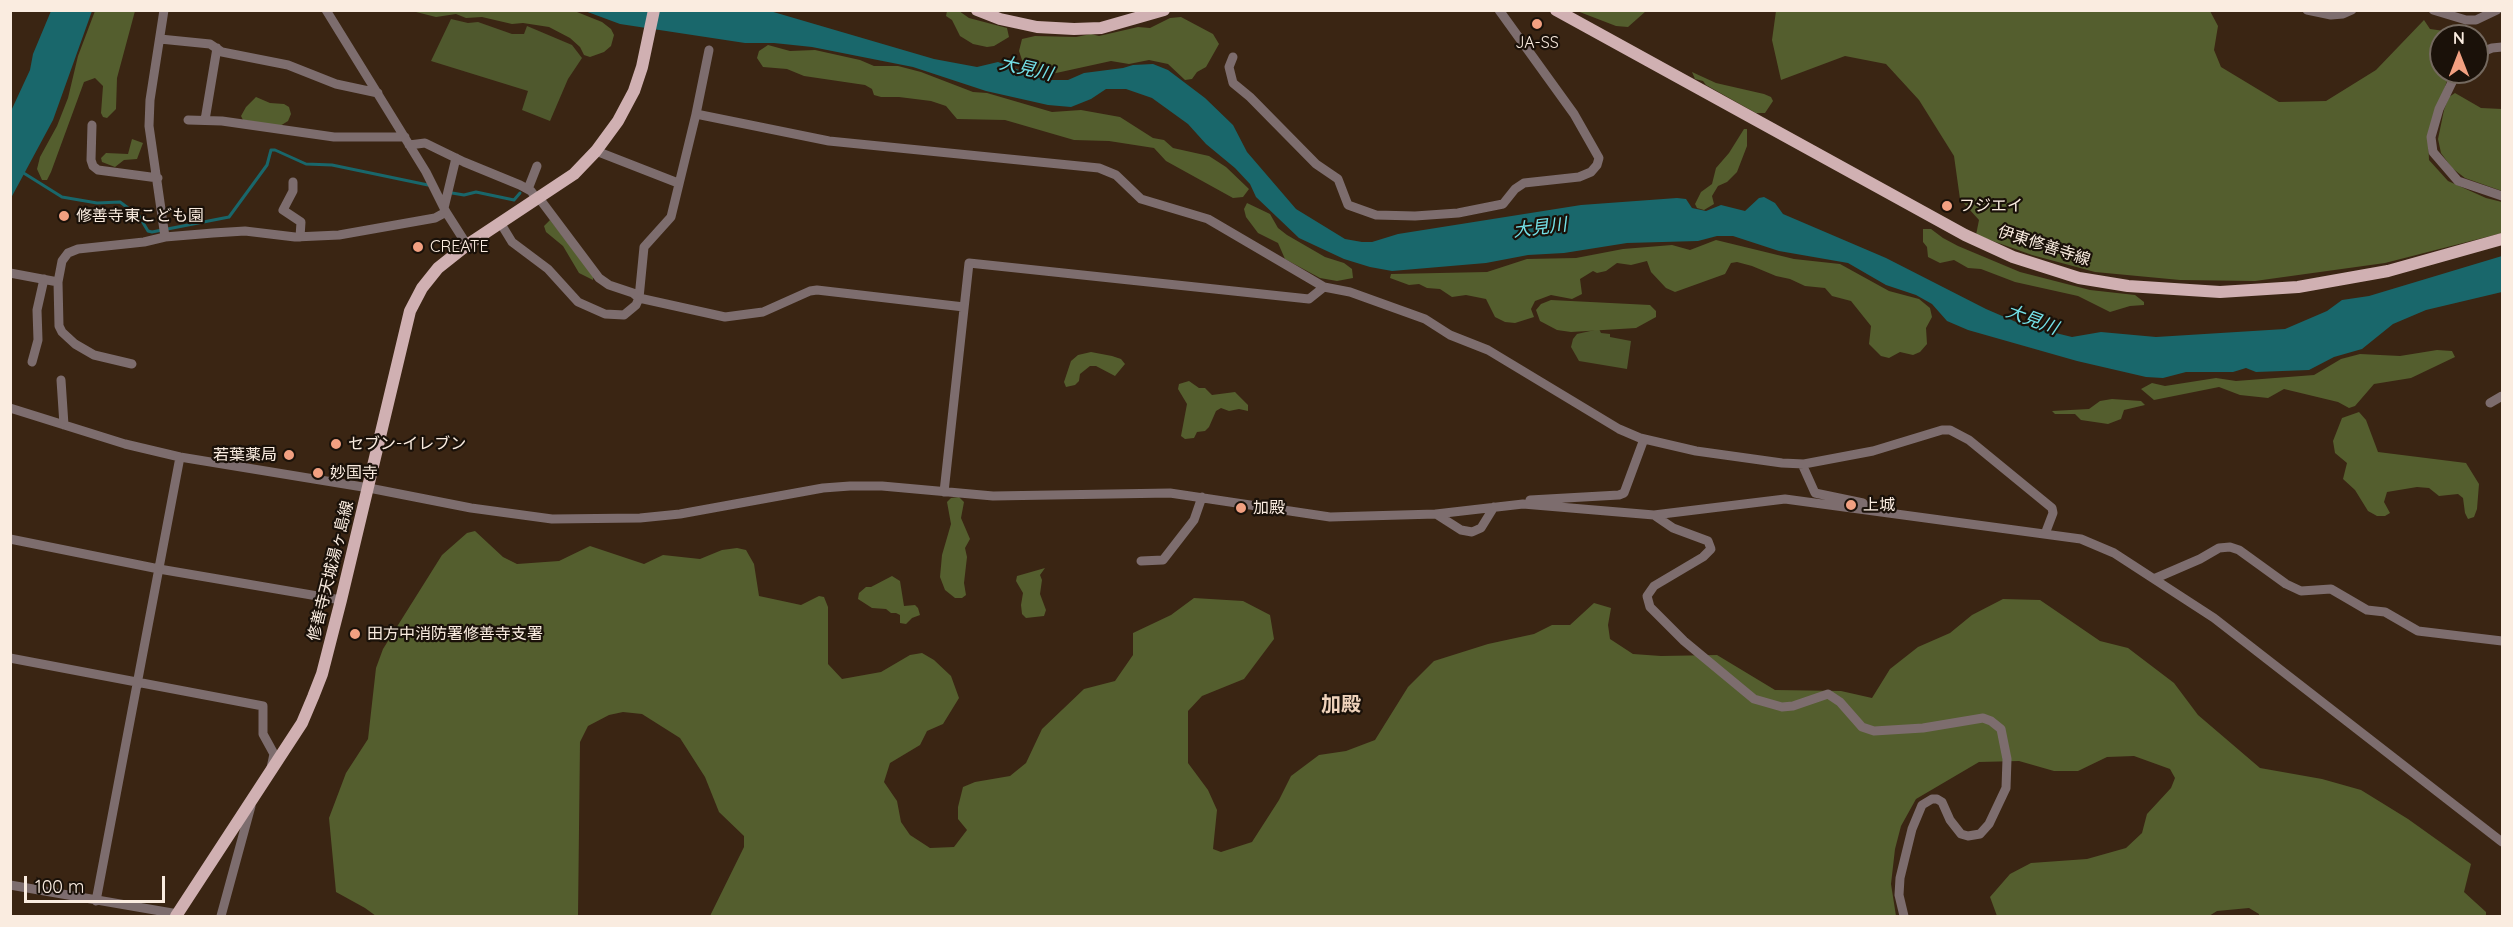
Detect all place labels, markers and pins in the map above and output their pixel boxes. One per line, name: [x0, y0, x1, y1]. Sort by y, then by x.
marker: JA-SS: [1530, 17, 1544, 31]
place label: JA-SS: [1515, 33, 1559, 53]
place label: フジエイ: [1959, 196, 2023, 216]
marker: フジエイ: [1940, 199, 1954, 213]
place label: 修善寺東こども園: [76, 206, 204, 226]
marker: 修善寺東こども園: [57, 209, 71, 223]
place label: CREATE: [430, 237, 489, 257]
marker: CREATE: [411, 240, 425, 254]
place label: セブン-イレブン: [348, 434, 466, 454]
marker: セブン-イレブン: [329, 437, 343, 451]
place label: 若葉薬局: [213, 445, 277, 465]
marker: 若葉薬局: [282, 448, 296, 462]
place label: 妙国寺: [330, 463, 378, 483]
marker: 妙国寺: [311, 466, 325, 480]
place label: 上城: [1863, 495, 1895, 515]
place label: 加殿: [1253, 498, 1285, 518]
marker: 上城: [1844, 498, 1858, 512]
marker: 加殿: [1234, 501, 1248, 515]
place label: 田方中消防署修善寺支署: [367, 624, 543, 644]
marker: 田方中消防署修善寺支署: [348, 627, 362, 641]

